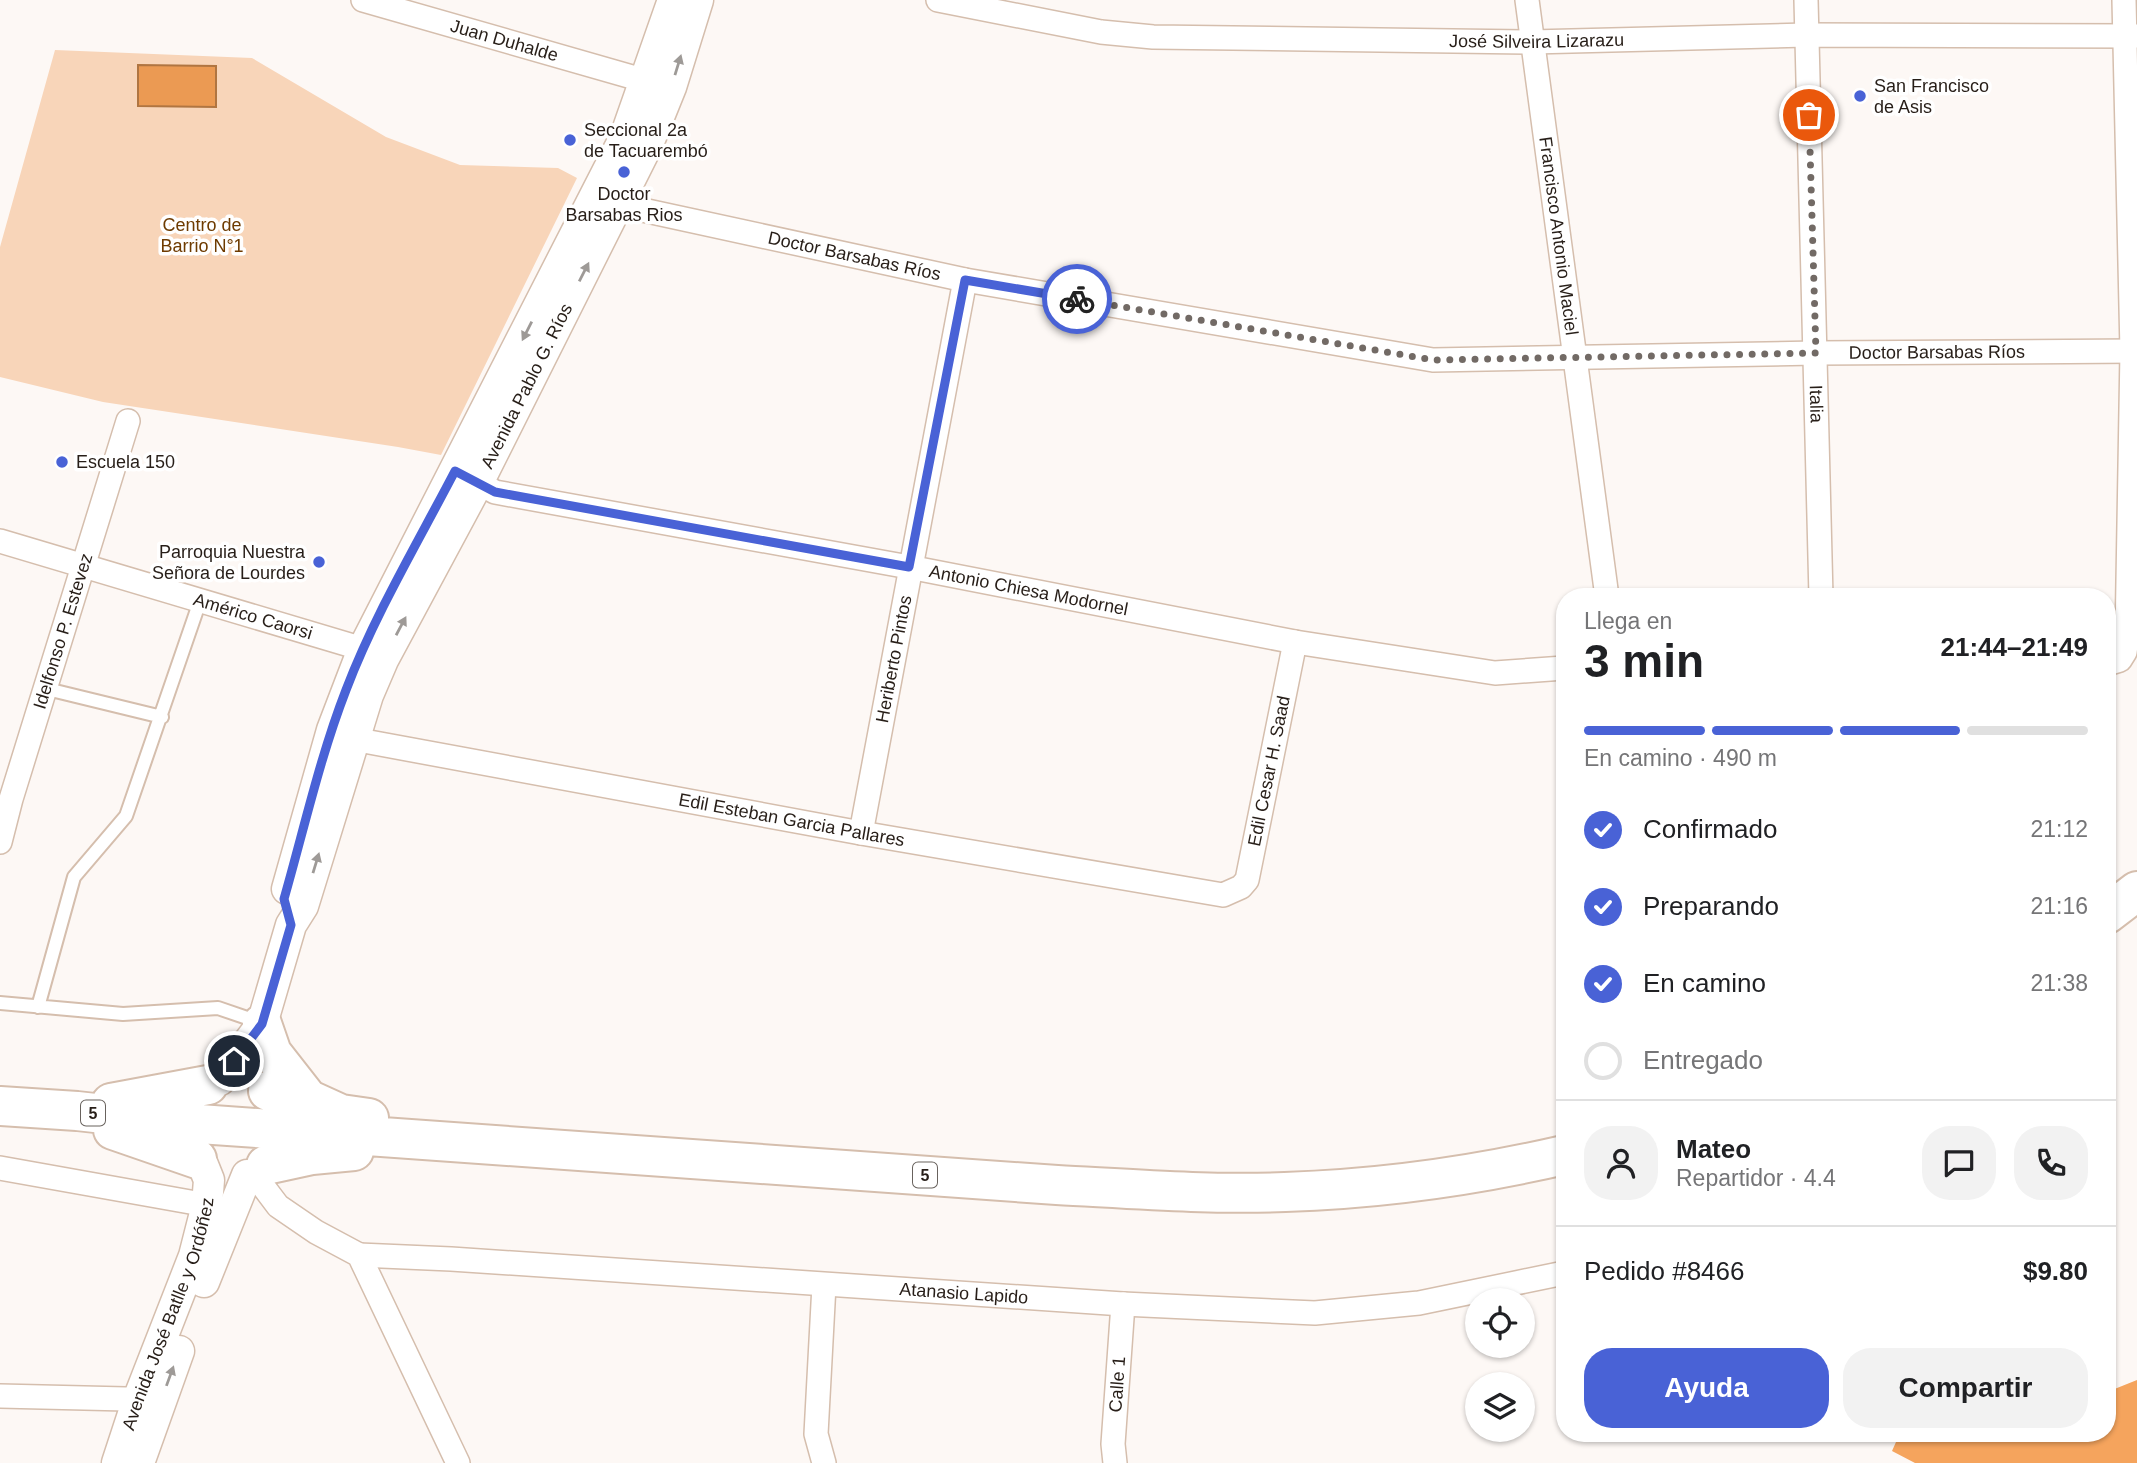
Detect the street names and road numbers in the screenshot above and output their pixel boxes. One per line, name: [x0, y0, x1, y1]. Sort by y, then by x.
street label: Juan Duhalde: [448, 16, 561, 65]
street label: José Silveira Lizarazu: [1449, 30, 1624, 52]
street label: Francisco Antonio Maciel: [1535, 135, 1582, 336]
street label: Doctor Barsabas Ríos: [766, 228, 943, 284]
street label: Avenida Pablo G. Ríos: [477, 300, 576, 472]
street label: Doctor Barsabas Ríos: [1849, 342, 2025, 363]
street label: Italia: [1806, 385, 1827, 424]
street label: Idelfonso P. Estevez: [29, 551, 96, 712]
street label: Antonio Chiesa Modornel: [927, 561, 1130, 619]
street label: Américo Caorsi: [191, 589, 315, 643]
street label: Heriberto Pintos: [872, 594, 915, 724]
street label: Edil Cesar H. Saad: [1244, 694, 1294, 848]
street label: Edil Esteban Garcia Pallares: [677, 789, 906, 850]
road number: 5: [81, 1100, 105, 1126]
road number: 5: [913, 1162, 937, 1188]
street label: Avenida José Batlle y Ordóñez: [118, 1197, 218, 1433]
street label: Atanasio Lapido: [899, 1279, 1029, 1308]
street label: Calle 1: [1105, 1356, 1129, 1413]

